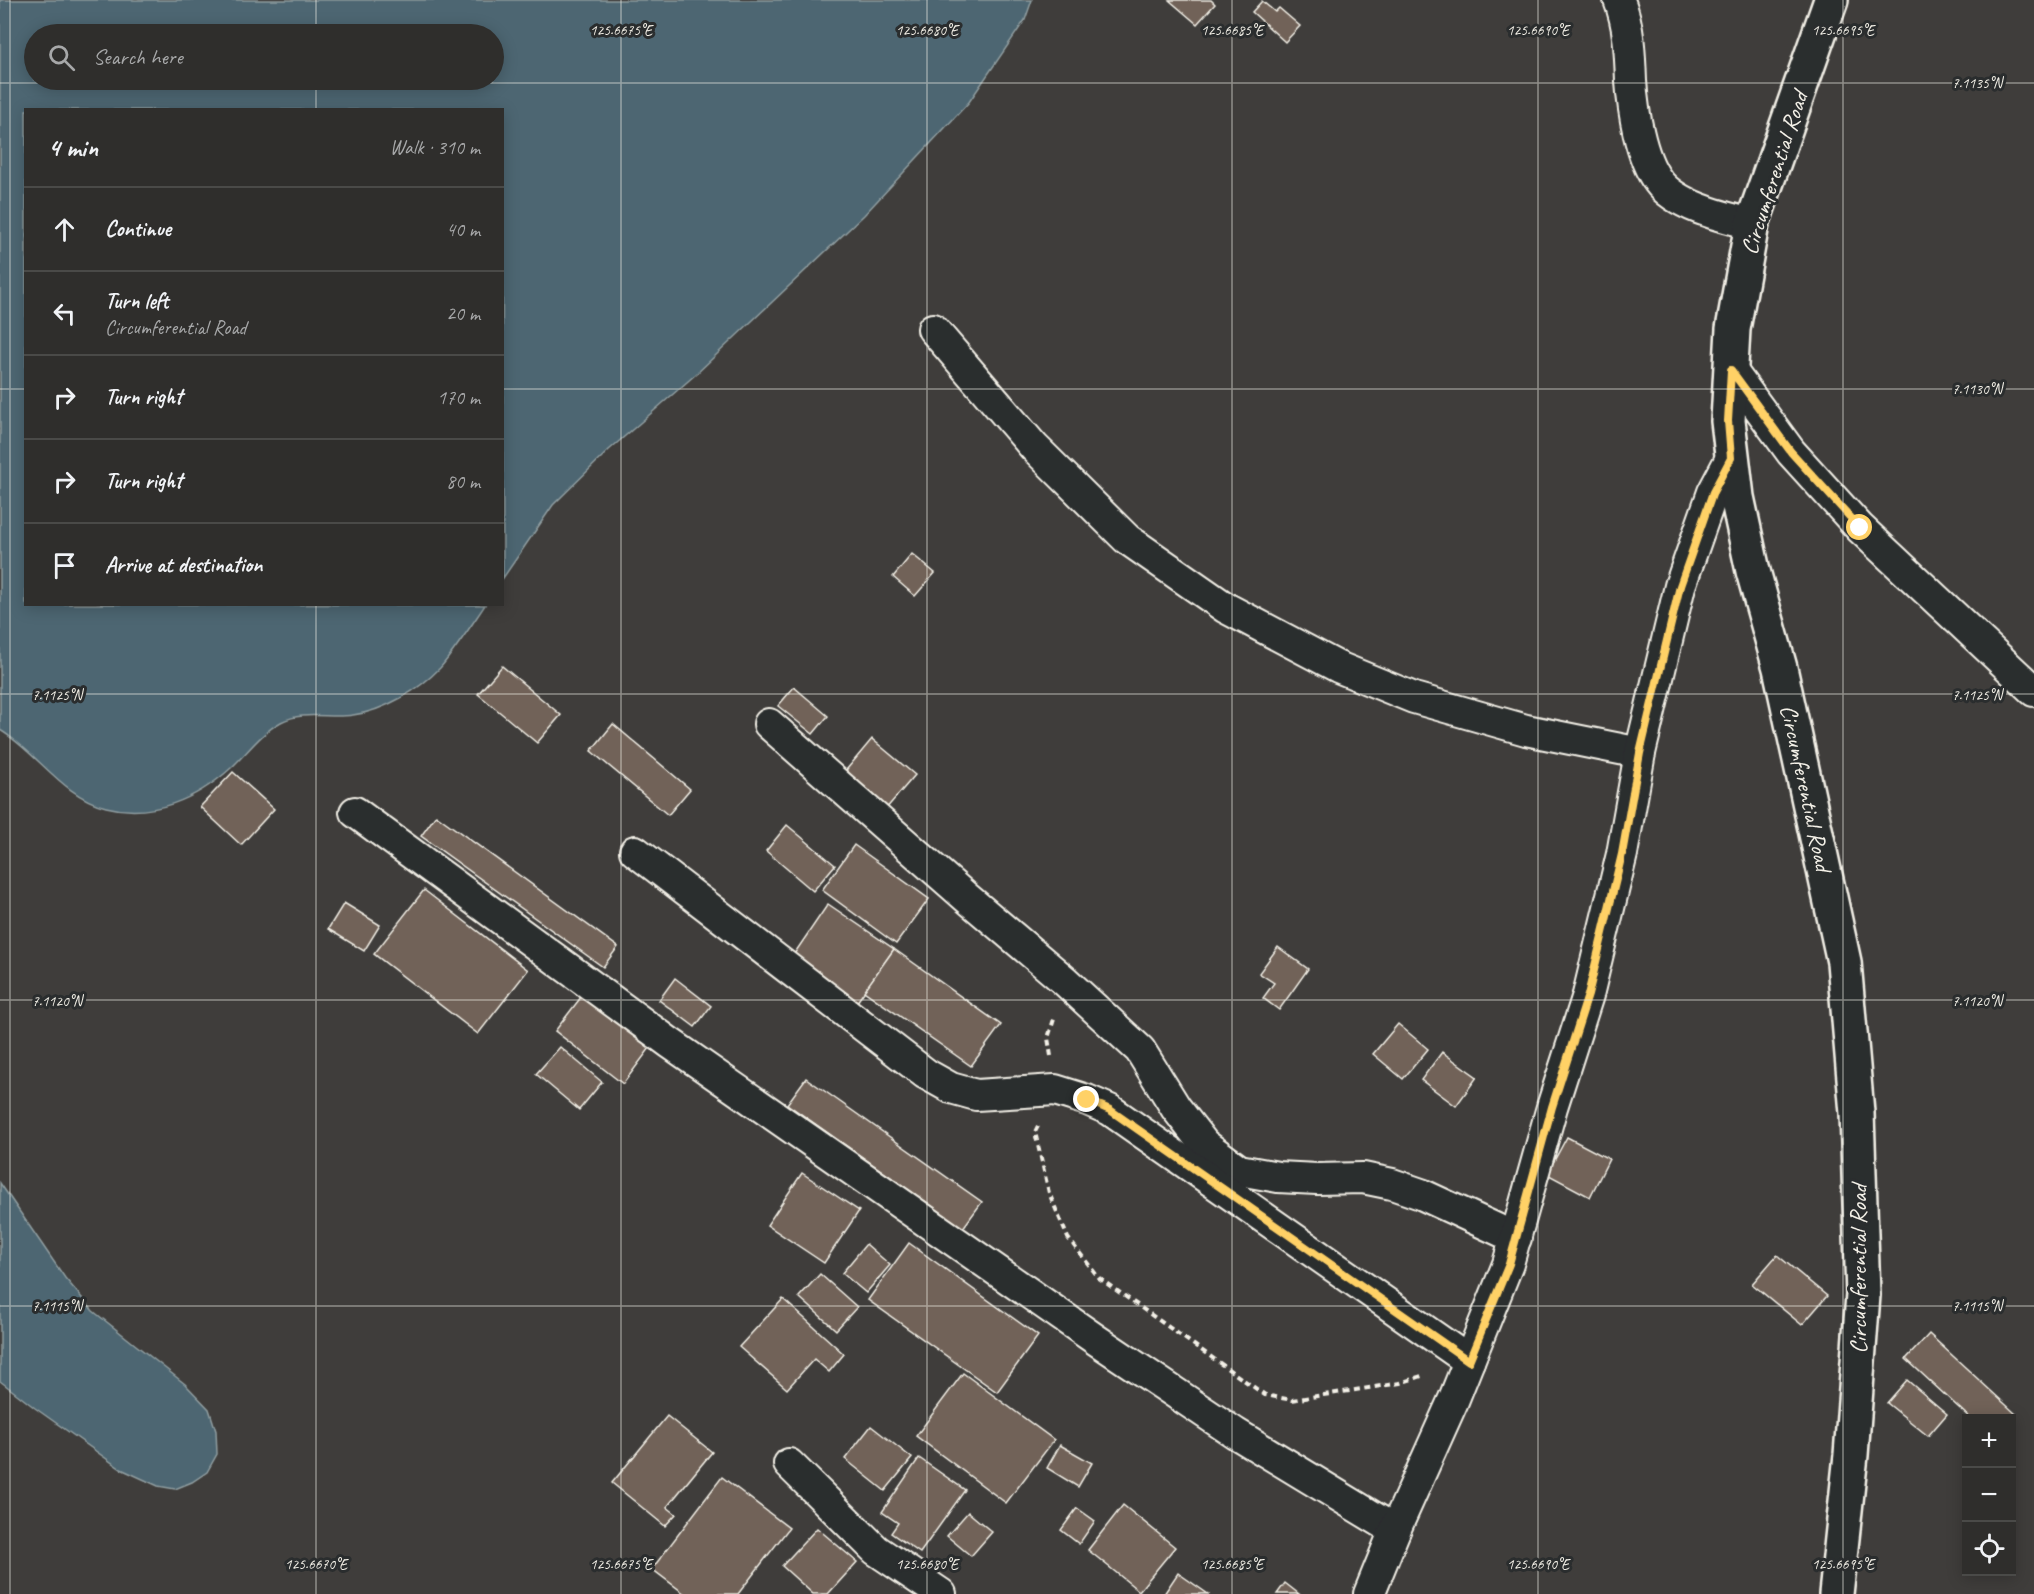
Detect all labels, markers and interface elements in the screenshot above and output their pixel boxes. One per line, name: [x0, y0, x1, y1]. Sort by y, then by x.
text: 125.6675°E: [590, 21, 654, 40]
text: 125.6680°E: [896, 21, 960, 40]
text: 125.6685°E: [1201, 21, 1265, 40]
text: 125.6690°E: [1507, 21, 1571, 40]
text: 125.6695°E: [1812, 21, 1876, 40]
search box: [24, 24, 504, 90]
icon: search: [45, 41, 78, 74]
text: Search here: [93, 43, 183, 71]
text: 7.1135°N: [1952, 74, 2005, 93]
street label: Circumferential Road: [1734, 84, 1816, 258]
text: 4 min: [48, 131, 98, 164]
text: Walk · 310 m: [390, 135, 480, 160]
icon: ahead: [48, 213, 81, 246]
text: Continue: [105, 215, 171, 243]
text: 40 m: [446, 217, 480, 242]
text: Turn left: [105, 287, 169, 315]
icon: left: [48, 297, 81, 330]
text: 20 m: [446, 301, 480, 326]
text: Circumferential Road: [105, 315, 246, 340]
text: 7.1130°N: [1952, 380, 2005, 399]
icon: right: [48, 381, 81, 414]
text: Turn right: [105, 383, 182, 411]
text: 170 m: [437, 385, 480, 410]
icon: right: [48, 465, 81, 498]
text: Turn right: [105, 467, 182, 495]
text: 80 m: [446, 469, 480, 494]
route start: [1846, 514, 1872, 540]
icon: arrive: [48, 549, 81, 582]
text: Arrive at destination: [105, 551, 262, 579]
text: 7.1125°N: [32, 686, 85, 705]
text: 7.1125°N: [1952, 686, 2005, 705]
street label: Circumferential Road: [1773, 702, 1840, 877]
text: 7.1120°N: [32, 992, 85, 1011]
text: 7.1120°N: [1952, 992, 2005, 1011]
route end: [1073, 1086, 1099, 1112]
street label: Circumferential Road: [1843, 1181, 1873, 1354]
text: 7.1115°N: [32, 1297, 85, 1316]
text: 7.1115°N: [1952, 1297, 2005, 1316]
map controls: [1962, 1414, 2016, 1576]
button: +: [1962, 1414, 2016, 1468]
button: −: [1962, 1468, 2016, 1522]
button: locate: [1962, 1522, 2016, 1576]
text: 125.6670°E: [285, 1555, 349, 1574]
text: 125.6675°E: [590, 1555, 654, 1574]
text: 125.6680°E: [896, 1555, 960, 1574]
text: 125.6685°E: [1201, 1555, 1265, 1574]
text: 125.6690°E: [1507, 1555, 1571, 1574]
text: 125.6695°E: [1812, 1555, 1876, 1574]

